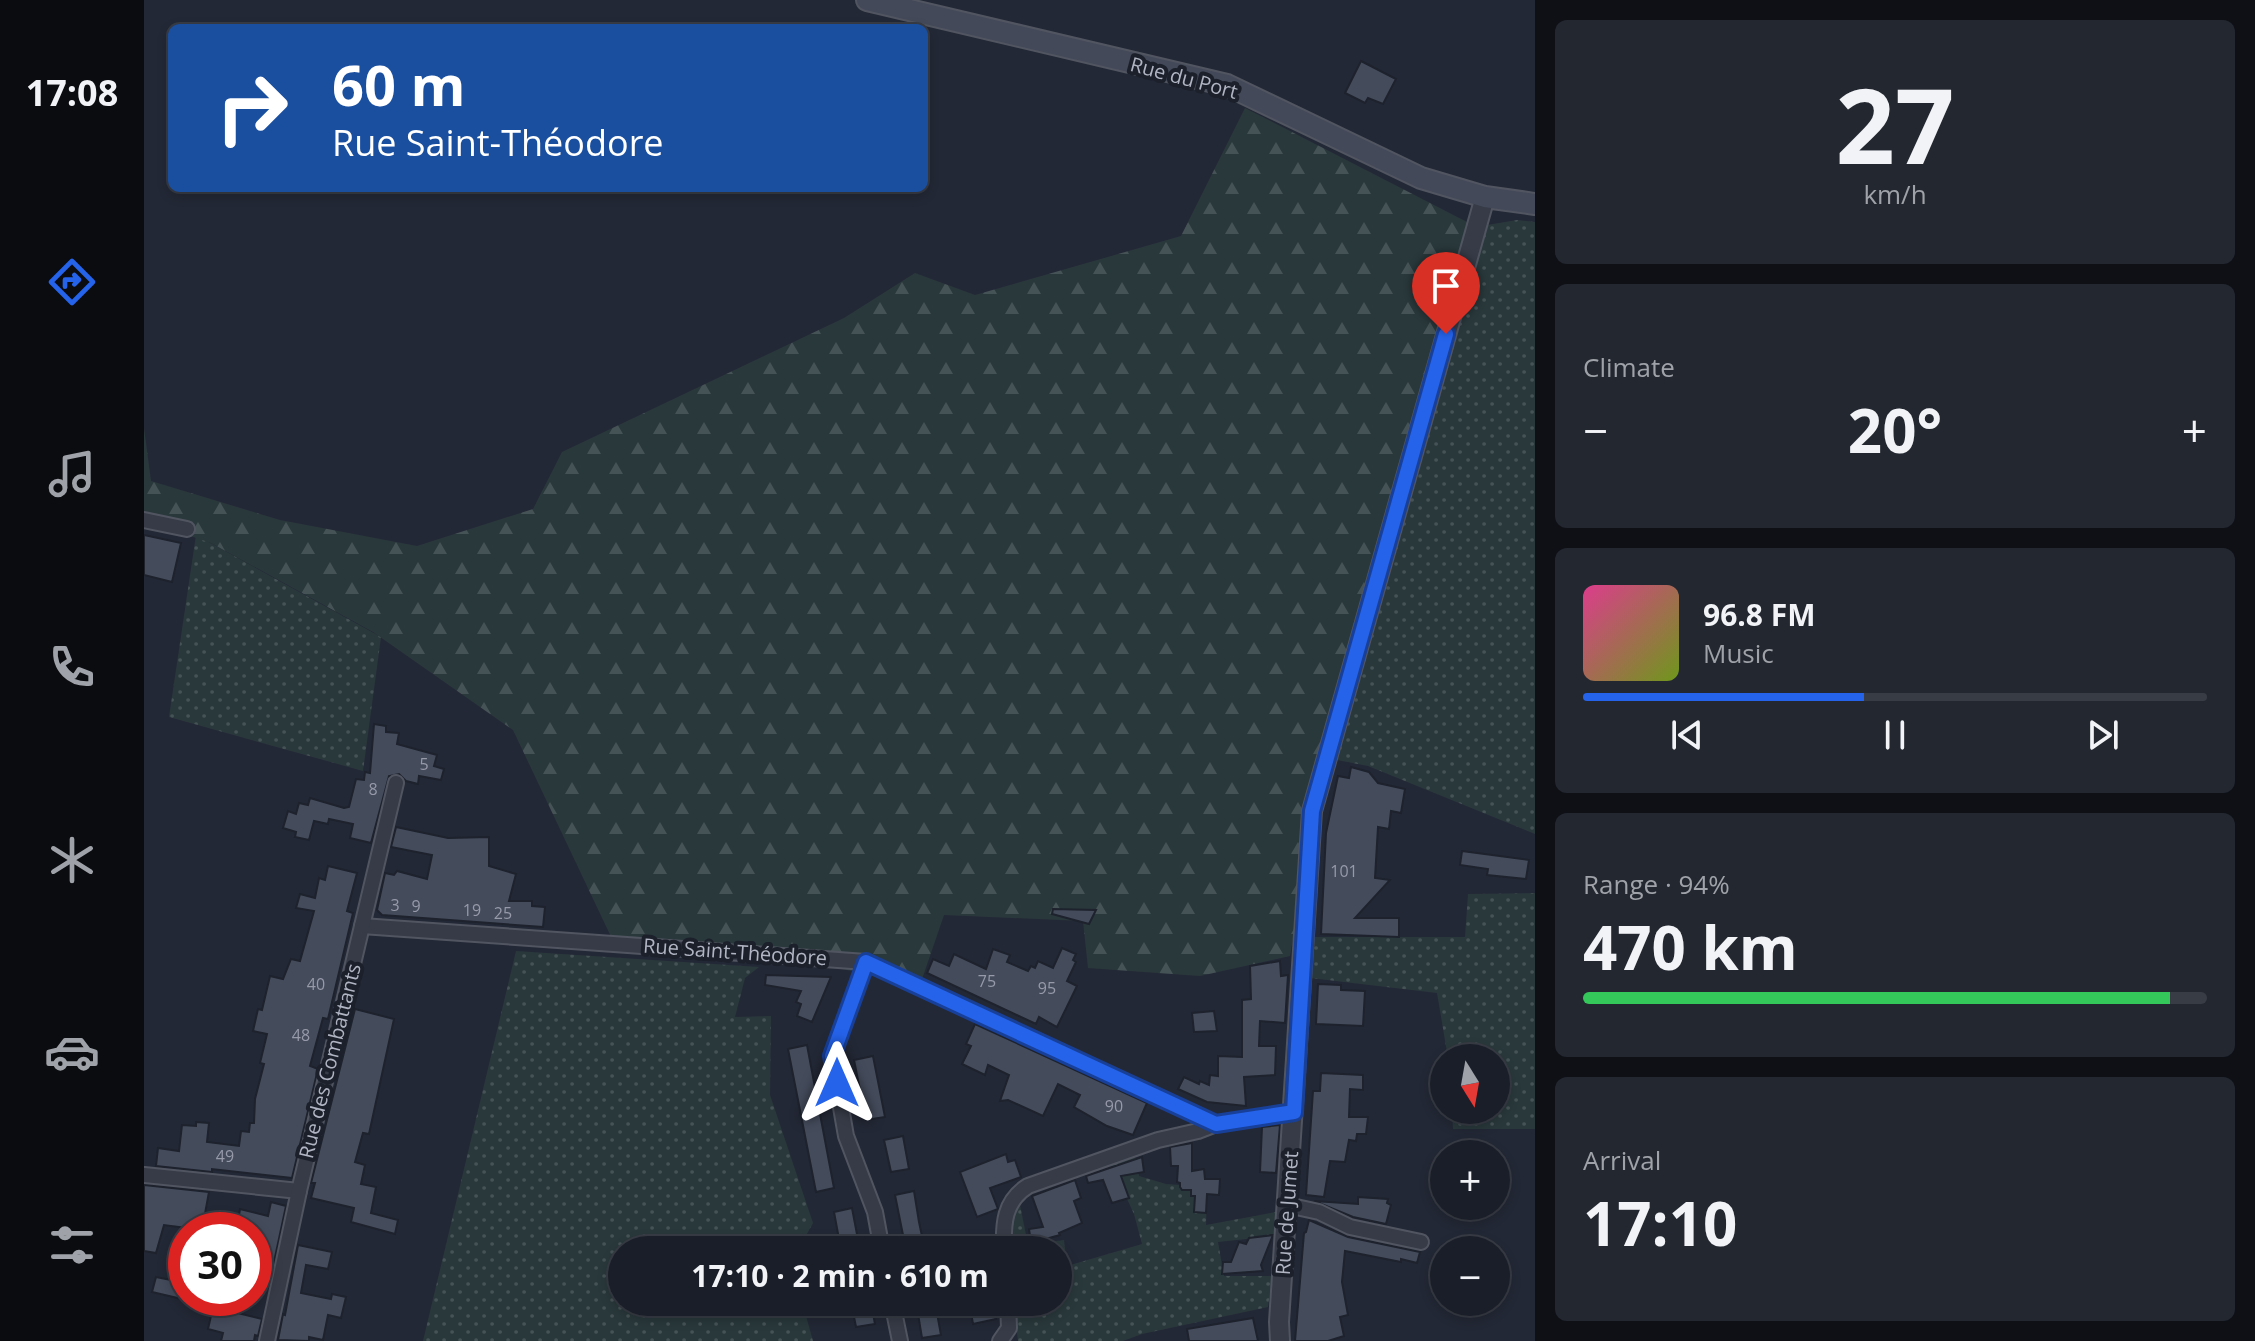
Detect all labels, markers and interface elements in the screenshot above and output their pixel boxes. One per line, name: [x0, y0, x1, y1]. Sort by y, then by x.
text: 60 m: [332, 46, 466, 122]
street label: Rue du Port: [1127, 50, 1241, 105]
text: 27: [1836, 53, 1954, 194]
icon: right: [200, 56, 304, 160]
text: 17:08: [26, 68, 118, 117]
text: Rue Saint-Théodore: [332, 118, 664, 167]
text: km/h: [1863, 176, 1927, 212]
pin: [1412, 252, 1480, 334]
icon: directions: [44, 254, 100, 310]
icon: arrive: [1424, 264, 1468, 308]
text: Climate: [1583, 349, 1675, 385]
text: 20°: [1848, 389, 1942, 471]
text: −: [1583, 400, 1608, 460]
text: +: [2182, 400, 2207, 460]
icon: music: [44, 446, 100, 502]
text: 96.8 FM: [1703, 594, 1816, 635]
text: Music: [1703, 635, 1774, 671]
icon: phone: [44, 639, 100, 695]
icon: previous: [1665, 713, 1709, 757]
icon: pause: [1873, 713, 1917, 757]
icon: next: [2081, 713, 2125, 757]
house number: 5: [419, 753, 429, 775]
house number: 8: [368, 778, 378, 800]
icon: climate: [44, 832, 100, 888]
house number: 101: [1330, 860, 1358, 882]
text: Range · 94%: [1583, 866, 1730, 902]
house number: 3: [390, 894, 400, 916]
house number: 9: [411, 895, 421, 917]
house number: 19: [463, 899, 481, 921]
house number: 25: [494, 902, 512, 924]
text: 470 km: [1583, 906, 1798, 988]
street label: Rue Saint-Théodore: [642, 932, 828, 971]
street label: Rue des Combattants: [292, 961, 367, 1161]
house number: 75: [978, 970, 996, 992]
house number: 40: [307, 973, 325, 995]
house number: 95: [1038, 977, 1056, 999]
icon: car: [44, 1024, 100, 1080]
house number: 48: [292, 1024, 310, 1046]
position arrow: [795, 1041, 879, 1125]
north arrow: [1430, 1044, 1510, 1124]
map controls: [1430, 1044, 1510, 1316]
house number: 90: [1105, 1095, 1123, 1117]
button: +: [1430, 1140, 1510, 1220]
text: Arrival: [1583, 1142, 1661, 1178]
house number: 49: [216, 1145, 234, 1167]
street label: Rue de Jumet: [1269, 1150, 1304, 1276]
text: 17:10: [1583, 1182, 1737, 1264]
speed limit sign: 30: [168, 1212, 272, 1316]
icon: filters: [44, 1217, 100, 1273]
button: −: [1430, 1236, 1510, 1316]
text: 17:10 · 2 min · 610 m: [691, 1255, 989, 1296]

